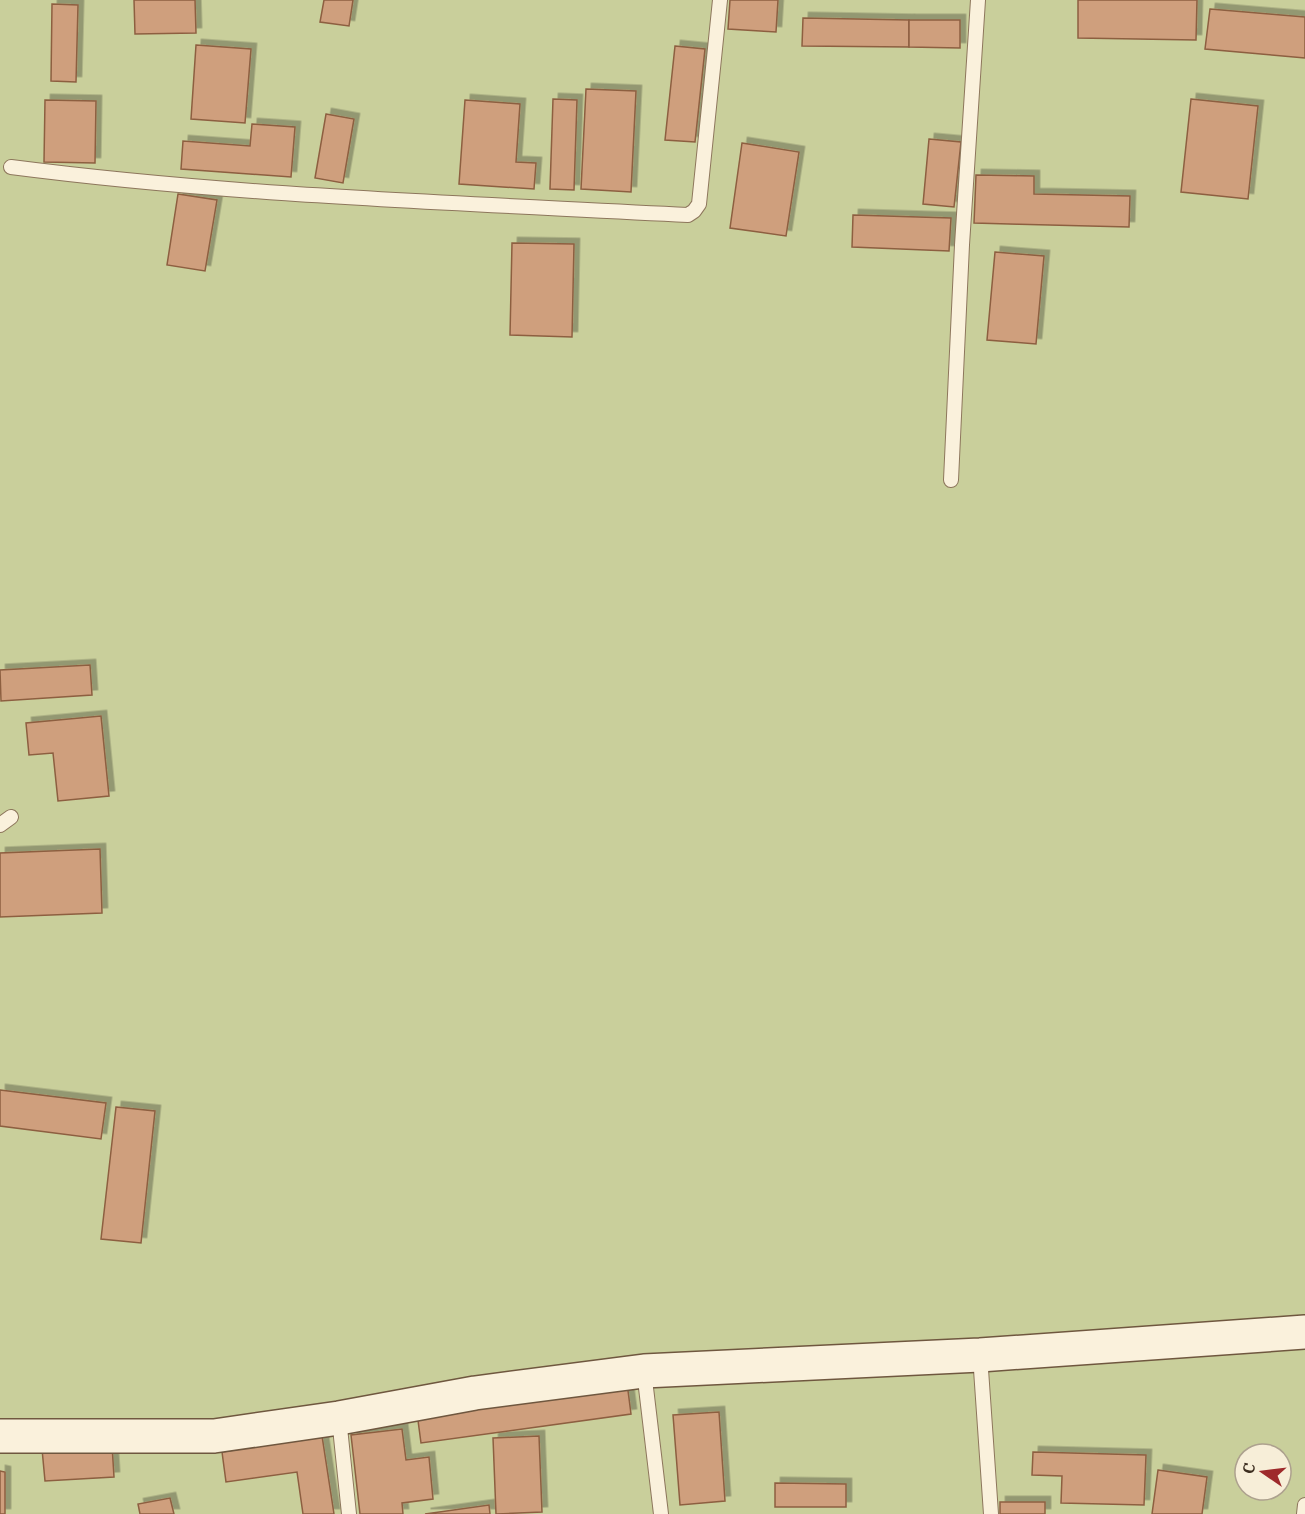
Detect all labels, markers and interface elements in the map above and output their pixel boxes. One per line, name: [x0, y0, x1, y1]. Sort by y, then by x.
north arrow: [1233, 1442, 1293, 1502]
text: С: [1237, 1461, 1259, 1476]

